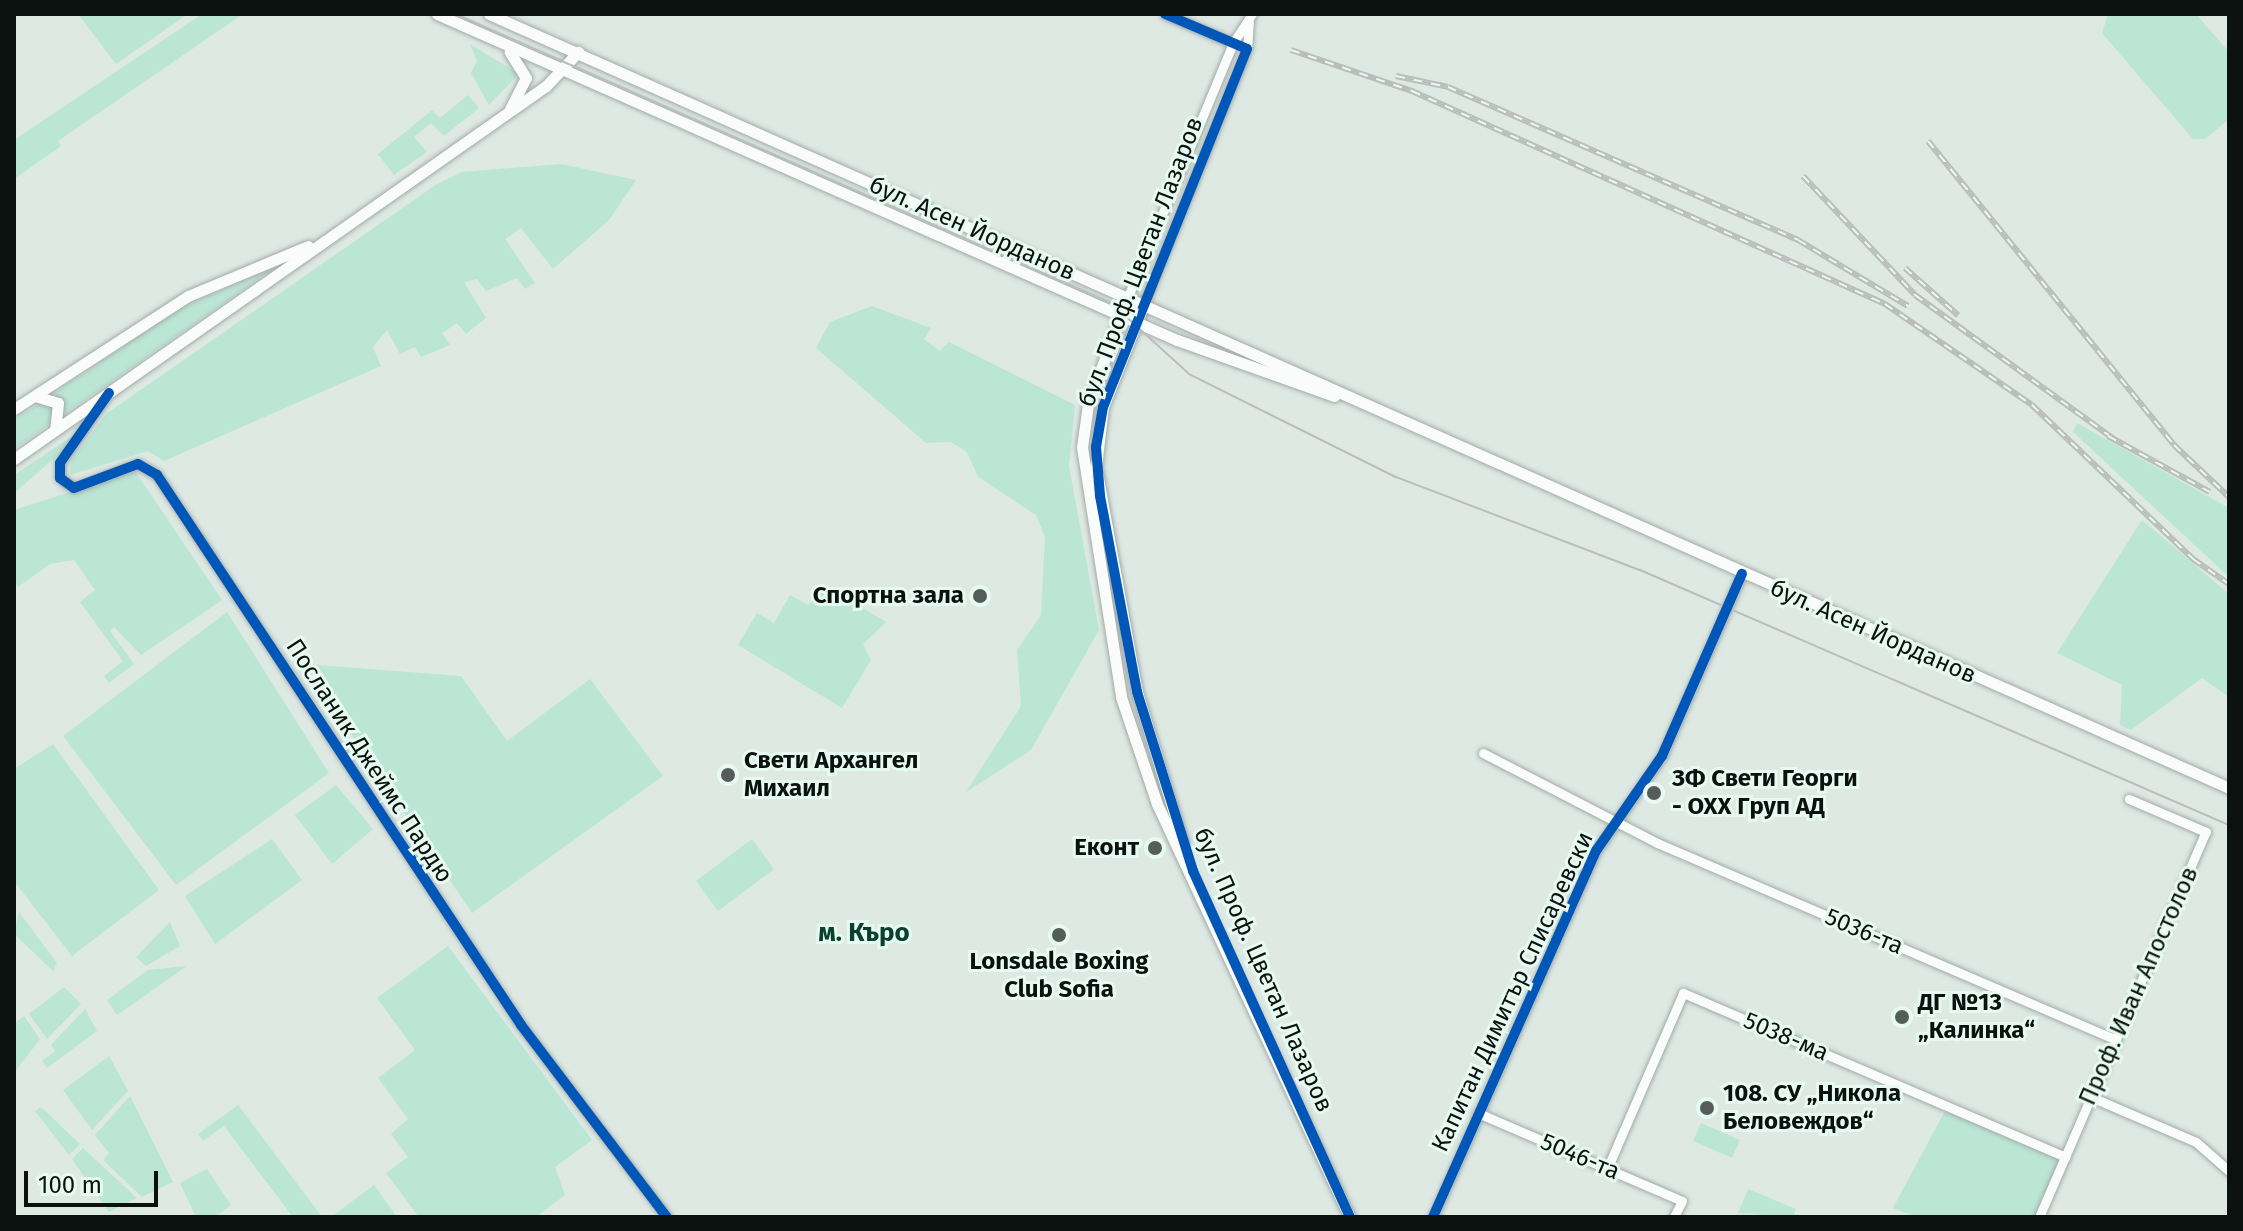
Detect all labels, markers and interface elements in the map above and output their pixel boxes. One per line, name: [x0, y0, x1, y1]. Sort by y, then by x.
street label: бул. Проф. Цветан Лазаров: [1072, 113, 1210, 411]
street label: бул. Асен Йорданов: [865, 171, 1079, 287]
street label: бул. Асен Йорданов: [1766, 574, 1980, 690]
place label: Спортна зала: [813, 582, 964, 610]
marker: Спортна зала: [971, 587, 989, 605]
street label: Посланик Джеймс Пардю: [279, 634, 459, 888]
place label: Свети Архангел Михаил: [744, 747, 918, 803]
place label: ЗФ Свети Георги - ОХХ Груп АД: [1672, 765, 1858, 821]
marker: Свети Архангел Михаил: [719, 766, 737, 784]
marker: ЗФ Свети Георги - ОХХ Груп АД: [1643, 782, 1665, 804]
street label: бул. Проф. Цветан Лазаров: [1187, 823, 1339, 1117]
street label: Капитан Димитър Списаревски: [1426, 827, 1600, 1157]
place label: Еконт: [1074, 834, 1139, 862]
marker: Еконт: [1146, 839, 1164, 857]
street label: Проф. Иван Апостолов: [2073, 862, 2205, 1110]
street label: 5036-та: [1821, 903, 1907, 961]
district label: м. Къро: [818, 917, 910, 949]
marker: Lonsdale Boxing Club Sofia: [1050, 926, 1068, 944]
place label: Lonsdale Boxing Club Sofia: [969, 948, 1149, 1004]
place label: ДГ №13 „Калинка“: [1918, 989, 2035, 1045]
street label: 5038-ма: [1739, 1006, 1833, 1068]
marker: ДГ №13 „Калинка“: [1893, 1008, 1911, 1026]
place label: 108. СУ „Никола Беловеждов“: [1723, 1080, 1901, 1136]
marker: 108. СУ „Никола Беловеждов“: [1698, 1099, 1716, 1117]
street label: 5046-та: [1536, 1128, 1624, 1186]
scale bar: [28, 1155, 162, 1205]
text: 100 m: [38, 1171, 102, 1199]

